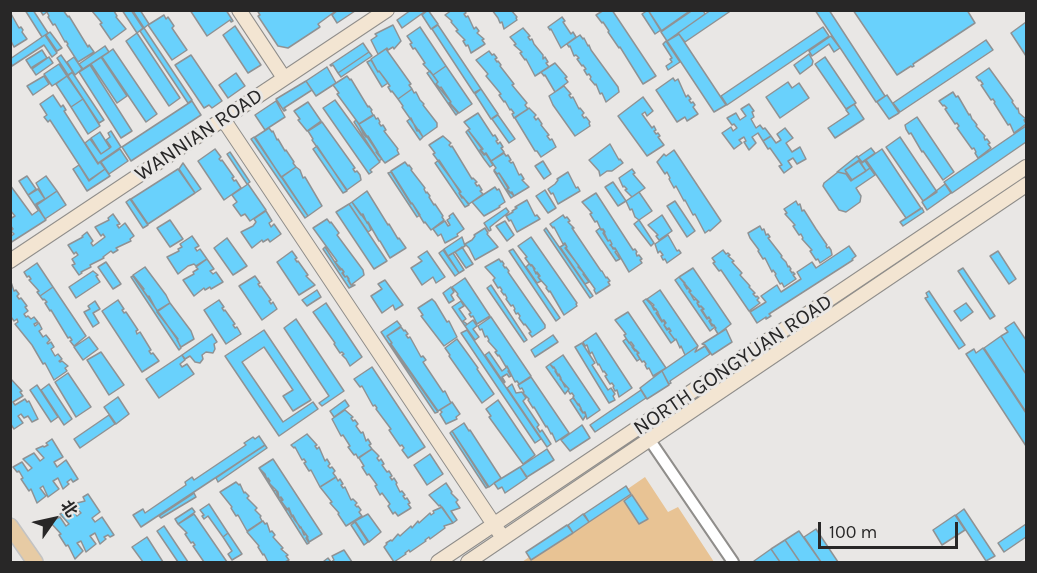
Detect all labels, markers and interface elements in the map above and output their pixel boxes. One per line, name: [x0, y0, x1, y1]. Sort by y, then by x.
street label: WANNIAN ROAD: [130, 83, 268, 187]
street label: NORTH GONGYUAN ROAD: [629, 289, 837, 441]
north arrow: [24, 489, 84, 549]
text: 北: [57, 497, 82, 521]
scale bar: [821, 510, 960, 548]
text: 100 m: [829, 521, 877, 543]

